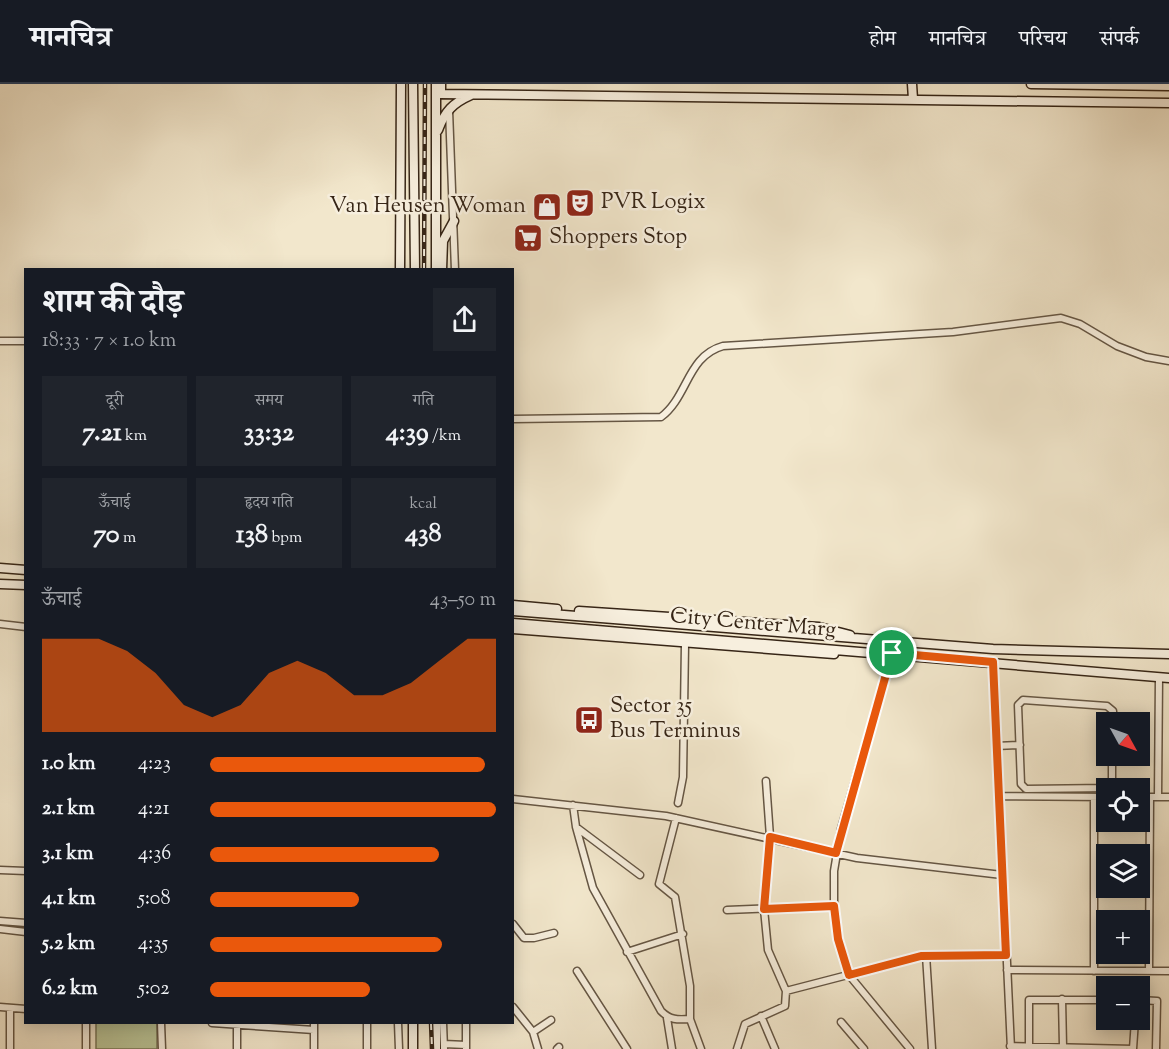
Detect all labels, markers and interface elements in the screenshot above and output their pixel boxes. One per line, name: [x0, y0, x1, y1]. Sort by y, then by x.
text: मानचित्र: [30, 19, 112, 59]
text: होम: [869, 25, 896, 55]
text: मानचित्र: [929, 25, 986, 55]
text: परिचय: [1019, 25, 1067, 55]
text: संपर्क: [1100, 25, 1139, 55]
theatre icon: PVR Logix: [564, 187, 596, 219]
place label: PVR Logix: [601, 187, 705, 219]
place label: Van Heusen Woman: [329, 191, 526, 223]
shop icon: Van Heusen Woman: [531, 191, 563, 223]
supermarket icon: Shoppers Stop: [512, 222, 544, 254]
place label: Shoppers Stop: [549, 222, 687, 254]
text: शाम की दौड़: [42, 280, 183, 328]
button: share: [433, 288, 496, 351]
text: 18:33 · 7 × 1.0 km: [42, 327, 176, 356]
text: दूरी: [106, 390, 123, 413]
text: समय: [255, 390, 283, 413]
text: गति: [413, 390, 434, 413]
text: 7.21: [82, 415, 122, 452]
text: 33:32: [244, 415, 294, 452]
text: 4:39: [386, 415, 429, 452]
text: km: [122, 425, 147, 448]
text: /km: [429, 425, 461, 448]
text: ऊँचाई: [99, 492, 130, 515]
text: हृदय गति: [245, 492, 293, 515]
text: kcal: [410, 493, 437, 516]
text: 438: [405, 516, 442, 553]
text: 70: [93, 517, 119, 554]
text: 138: [236, 517, 268, 554]
text: m: [119, 527, 136, 550]
text: bpm: [268, 527, 302, 550]
text: ऊँचाई: [42, 586, 81, 615]
text: 43–50 m: [430, 586, 496, 615]
street label: City Center Marg: [669, 601, 838, 647]
pin: [866, 627, 917, 678]
icon: arrive: [875, 636, 908, 669]
place label: Sector 35 Bus Terminus: [610, 691, 740, 748]
bus stop icon: Sector 35 Bus Terminus: [573, 704, 605, 736]
north arrow: [1096, 712, 1150, 766]
map controls: [1096, 712, 1150, 1030]
text: 1.0 km: [42, 750, 96, 779]
text: 4:23: [138, 750, 171, 779]
button: locate: [1096, 778, 1150, 832]
text: 2.1 km: [42, 795, 95, 824]
text: 4:21: [138, 795, 169, 824]
text: 3.1 km: [42, 840, 94, 869]
text: 4:36: [138, 840, 171, 869]
button: layers: [1096, 844, 1150, 898]
text: 4.1 km: [42, 885, 96, 914]
text: 5:08: [138, 885, 170, 914]
button: +: [1096, 910, 1150, 964]
text: 5.2 km: [42, 930, 95, 959]
text: 4:35: [138, 930, 168, 959]
text: 6.2 km: [42, 975, 98, 1004]
text: 5:02: [138, 975, 170, 1004]
button: −: [1096, 976, 1150, 1030]

